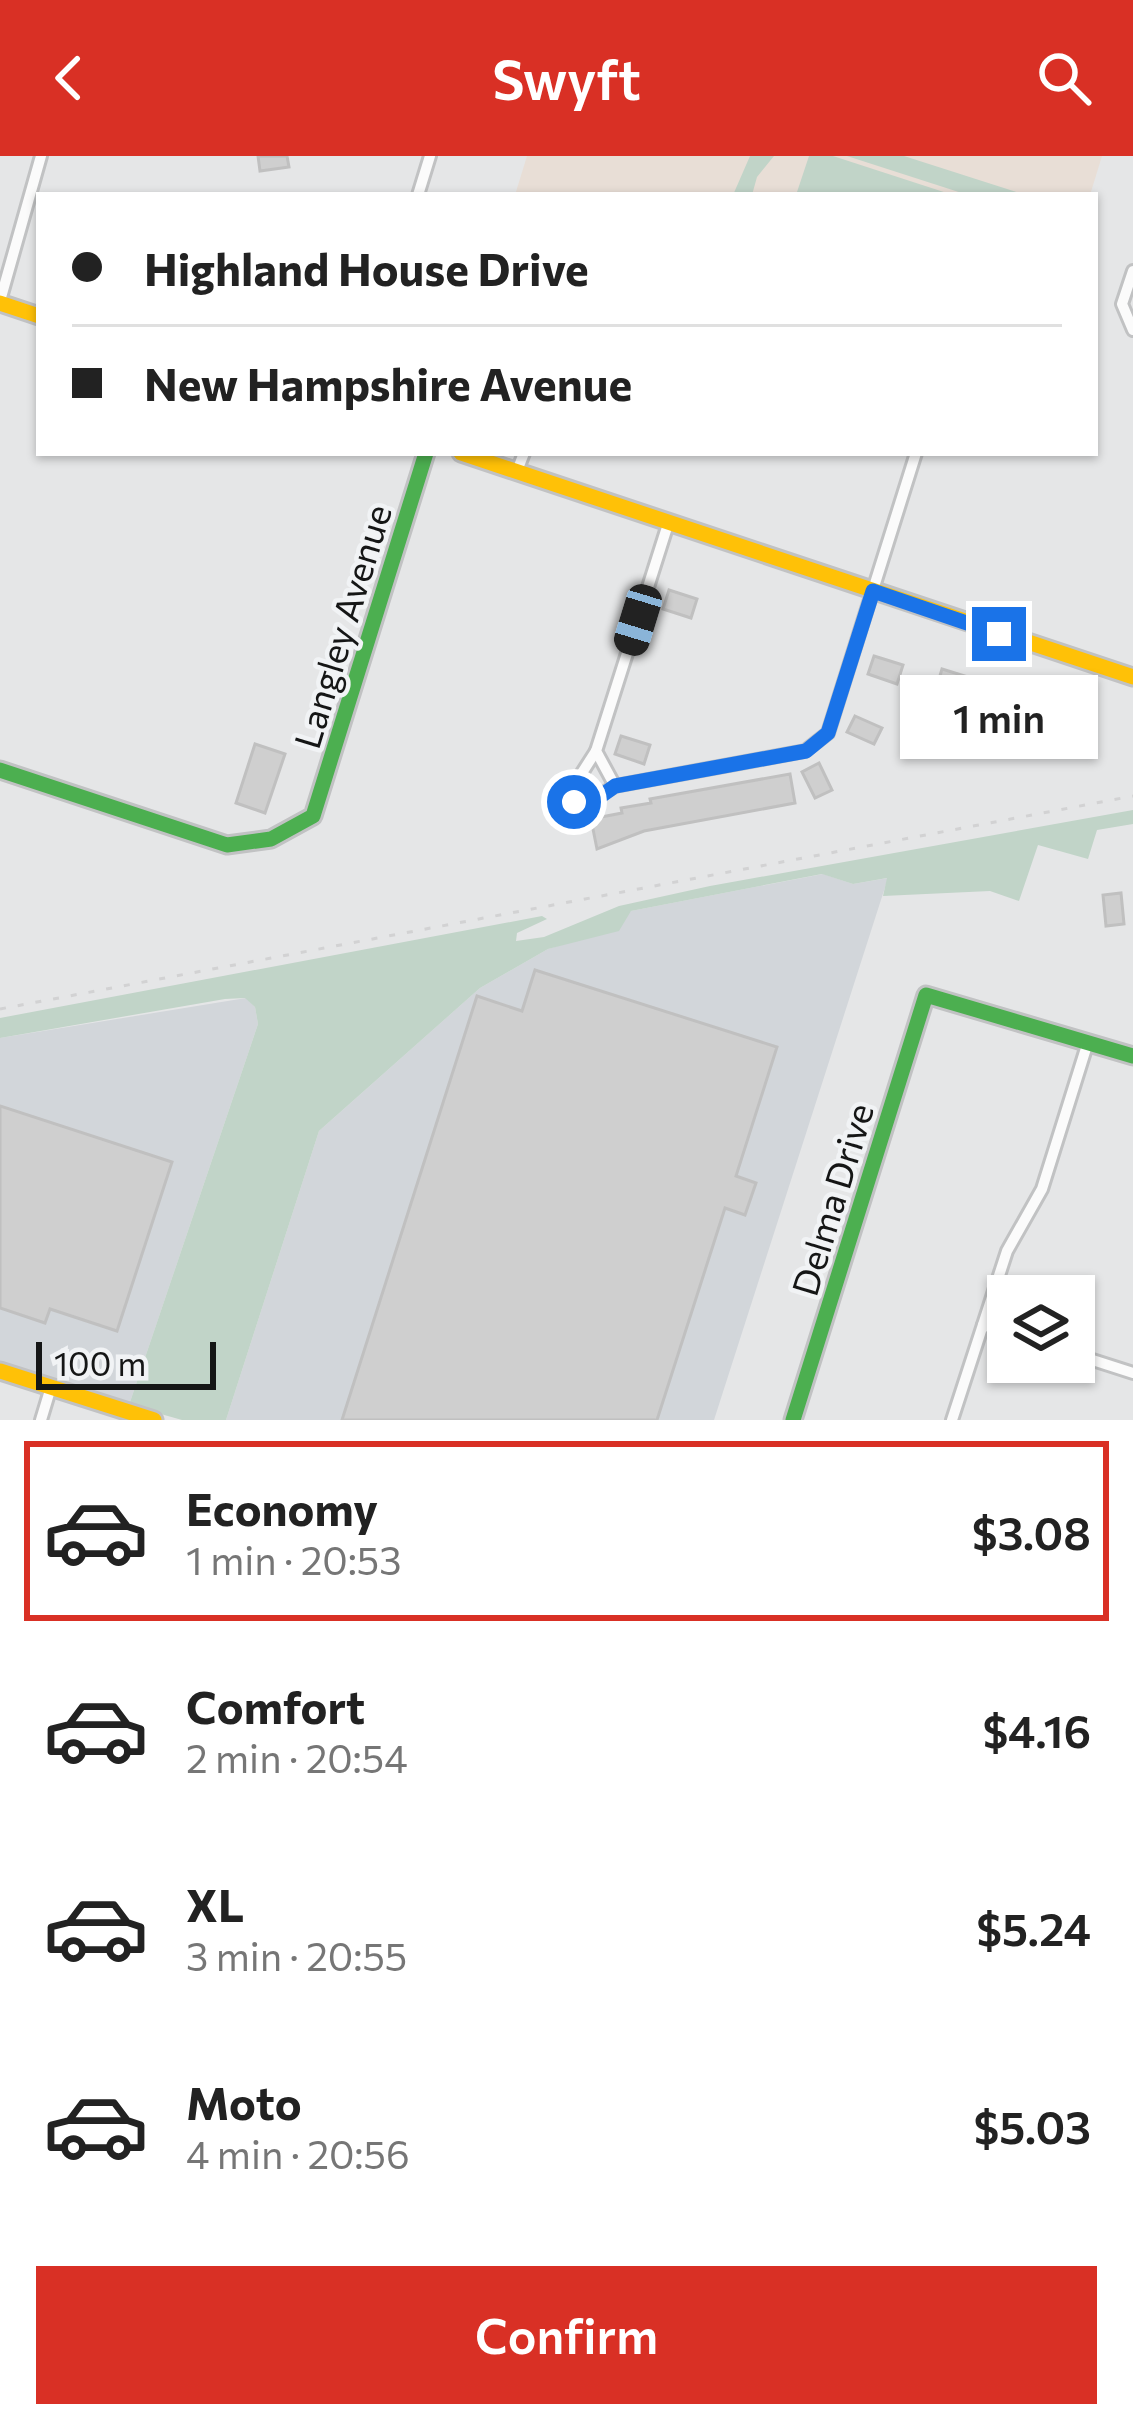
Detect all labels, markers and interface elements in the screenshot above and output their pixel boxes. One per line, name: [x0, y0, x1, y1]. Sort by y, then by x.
icon: back: [36, 45, 102, 111]
text: Swyft: [492, 45, 641, 111]
icon: search: [1031, 45, 1097, 111]
text: Highland House Drive: [144, 240, 589, 295]
text: New Hampshire Avenue: [144, 355, 632, 410]
street label: Langley Avenue: [283, 499, 399, 753]
car: [610, 580, 666, 660]
route end: [972, 607, 1026, 661]
callout: 1 min: [900, 676, 1098, 760]
text: 1 min: [953, 693, 1045, 741]
route start: [547, 775, 601, 829]
street label: Delma Drive: [781, 1098, 881, 1300]
map controls: [987, 1275, 1095, 1383]
button: layers: [987, 1275, 1095, 1383]
scale bar: [36, 1336, 216, 1389]
text: 100 m: [54, 1342, 146, 1383]
icon: car: [42, 1477, 150, 1585]
text: Economy: [186, 1480, 378, 1535]
text: $3.08: [972, 1504, 1091, 1559]
text: 1 min · 20:53: [186, 1535, 402, 1583]
icon: car: [42, 1675, 150, 1783]
text: Comfort: [186, 1678, 365, 1733]
text: $4.16: [982, 1702, 1091, 1757]
text: 2 min · 20:54: [186, 1733, 408, 1781]
icon: car: [42, 1873, 150, 1981]
text: XL: [186, 1876, 244, 1931]
text: $5.24: [976, 1900, 1091, 1955]
text: 3 min · 20:55: [186, 1931, 407, 1979]
icon: car: [42, 2071, 150, 2179]
text: Moto: [186, 2074, 302, 2129]
text: $5.03: [974, 2098, 1091, 2153]
text: 4 min · 20:56: [186, 2129, 410, 2177]
button: Confirm: [36, 2266, 1097, 2404]

